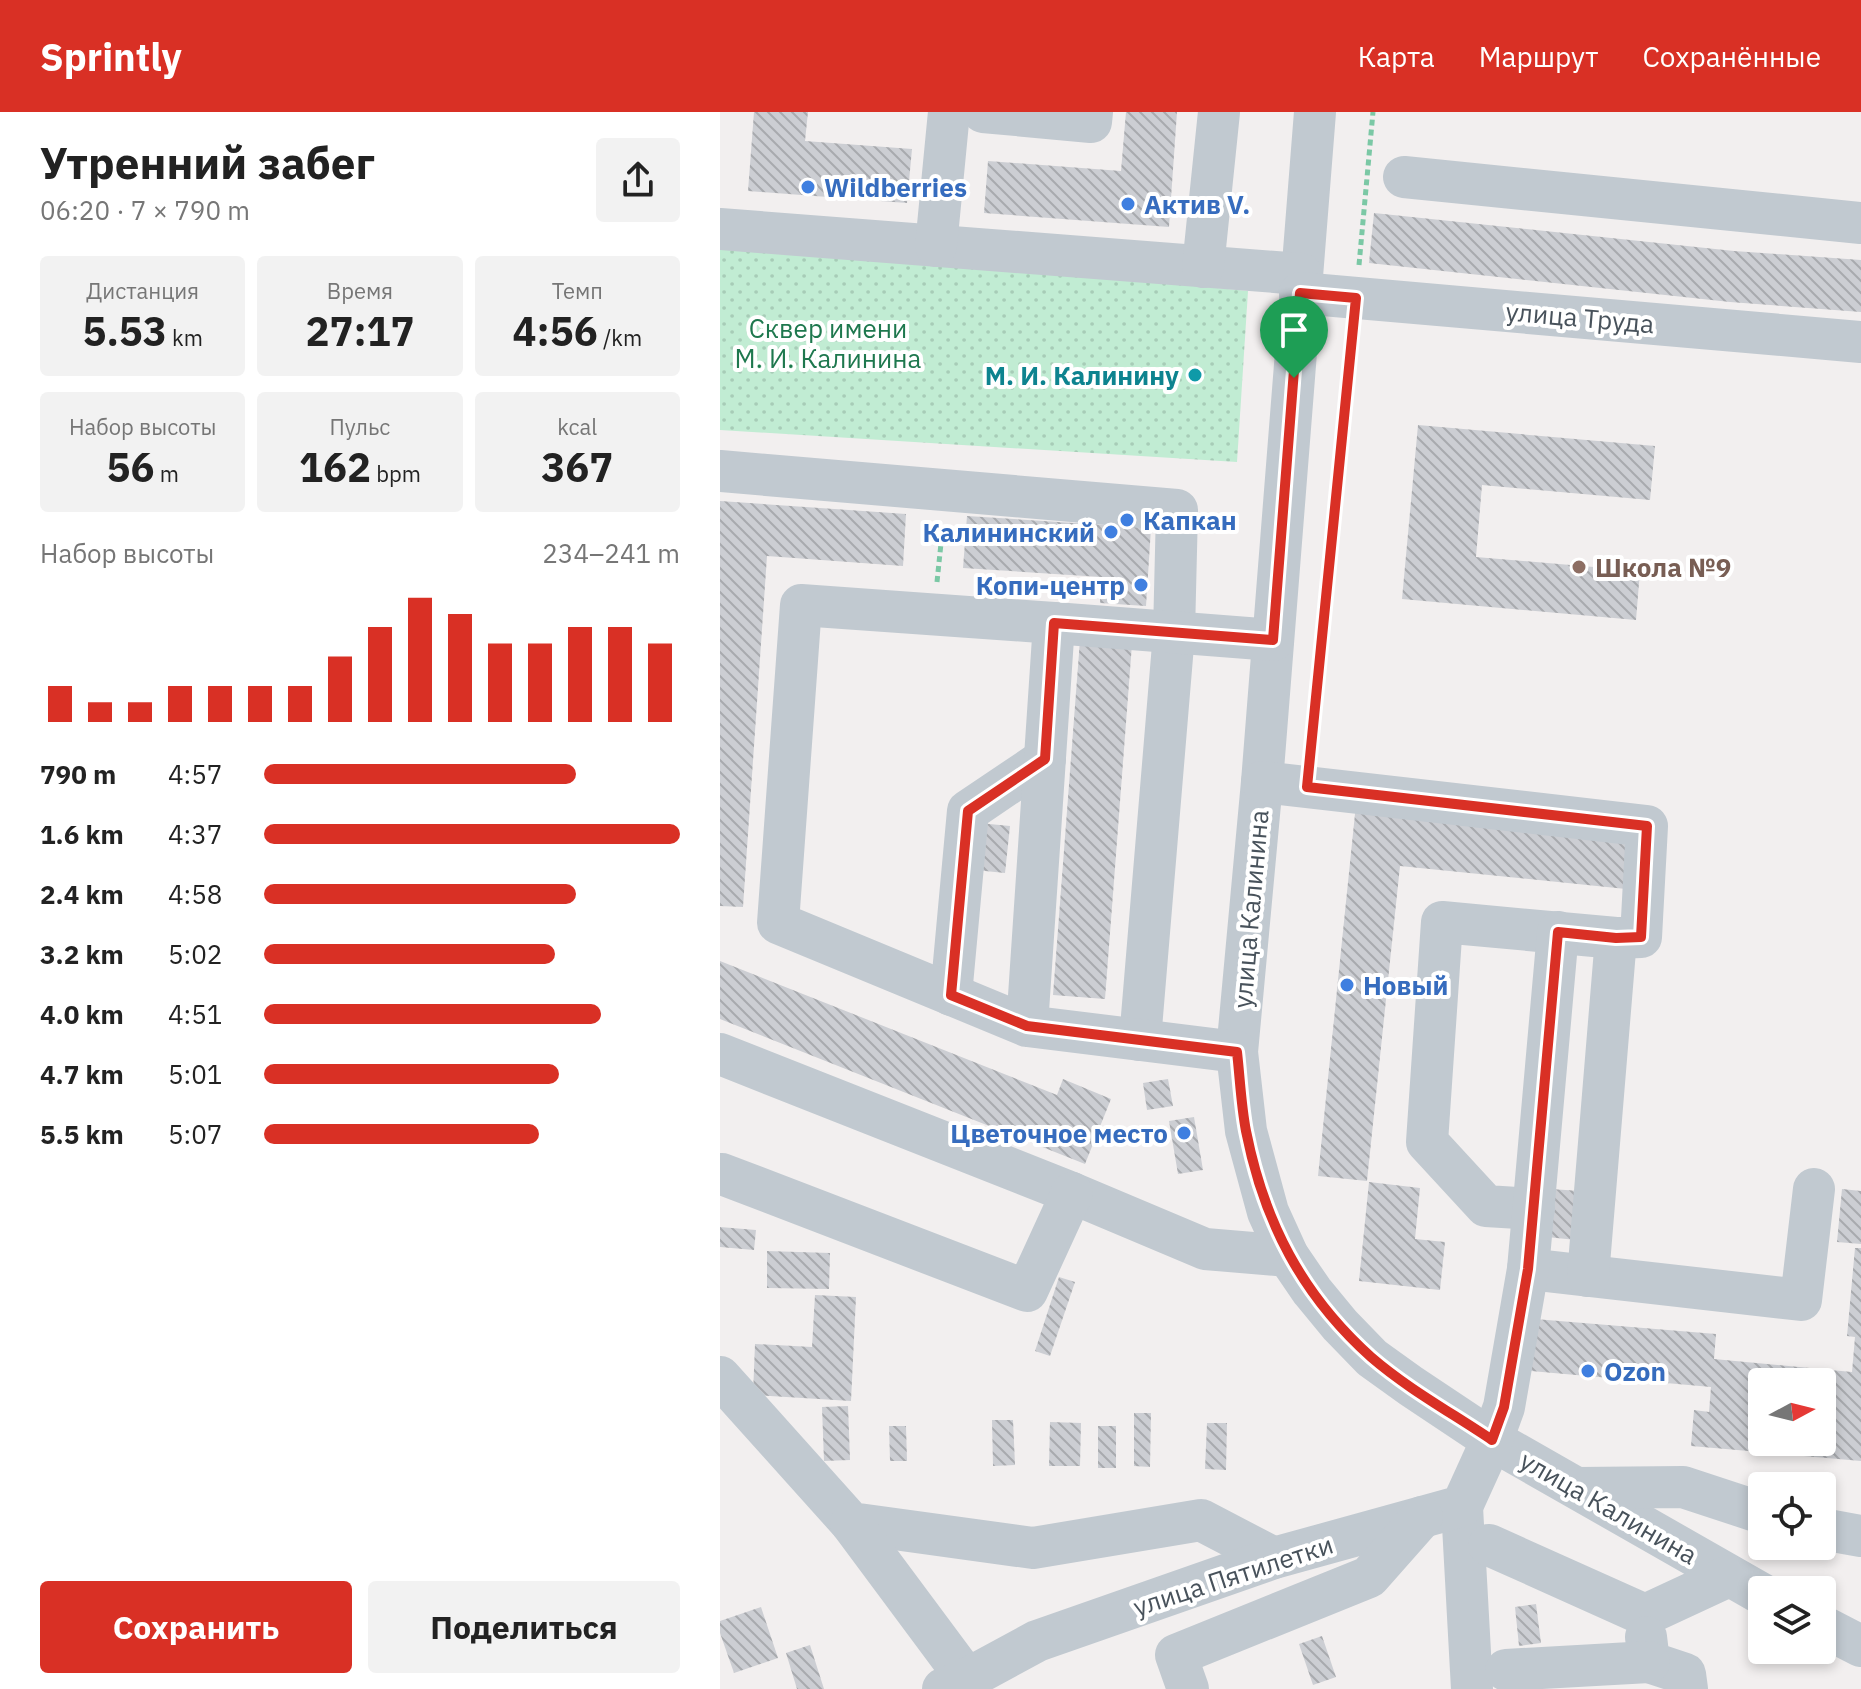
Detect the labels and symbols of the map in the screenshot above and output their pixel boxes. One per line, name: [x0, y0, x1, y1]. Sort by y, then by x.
place label: Wildberries: [824, 170, 967, 204]
marker: Wildberries: [799, 178, 817, 196]
place label: Актив V.: [1144, 187, 1250, 221]
marker: Актив V.: [1119, 195, 1137, 213]
street label: улица Труда: [1504, 294, 1656, 340]
pin: [1260, 296, 1328, 378]
park label: Сквер имени М. И. Калинина: [735, 311, 922, 375]
place label: М. И. Калинину: [985, 358, 1179, 392]
marker: М. И. Калинину: [1186, 366, 1204, 384]
place label: Капкан: [1143, 503, 1237, 537]
marker: Капкан: [1118, 511, 1136, 529]
place label: Калининский: [922, 515, 1095, 549]
marker: Калининский: [1102, 523, 1120, 541]
place label: Школа №9: [1595, 550, 1731, 584]
marker: Школа №9: [1570, 558, 1588, 576]
place label: Копи-центр: [976, 568, 1125, 602]
marker: Копи-центр: [1132, 576, 1150, 594]
street label: улица Калинина: [1224, 808, 1276, 1010]
place label: Новый: [1363, 968, 1448, 1002]
marker: Новый: [1338, 976, 1356, 994]
place label: Цветочное место: [950, 1116, 1168, 1150]
marker: Цветочное место: [1175, 1124, 1193, 1142]
place label: Ozon: [1604, 1354, 1666, 1388]
marker: Ozon: [1579, 1362, 1597, 1380]
north arrow: [1748, 1368, 1836, 1456]
street label: улица Калинина: [1514, 1443, 1704, 1572]
street label: улица Пятилетки: [1129, 1527, 1337, 1623]

